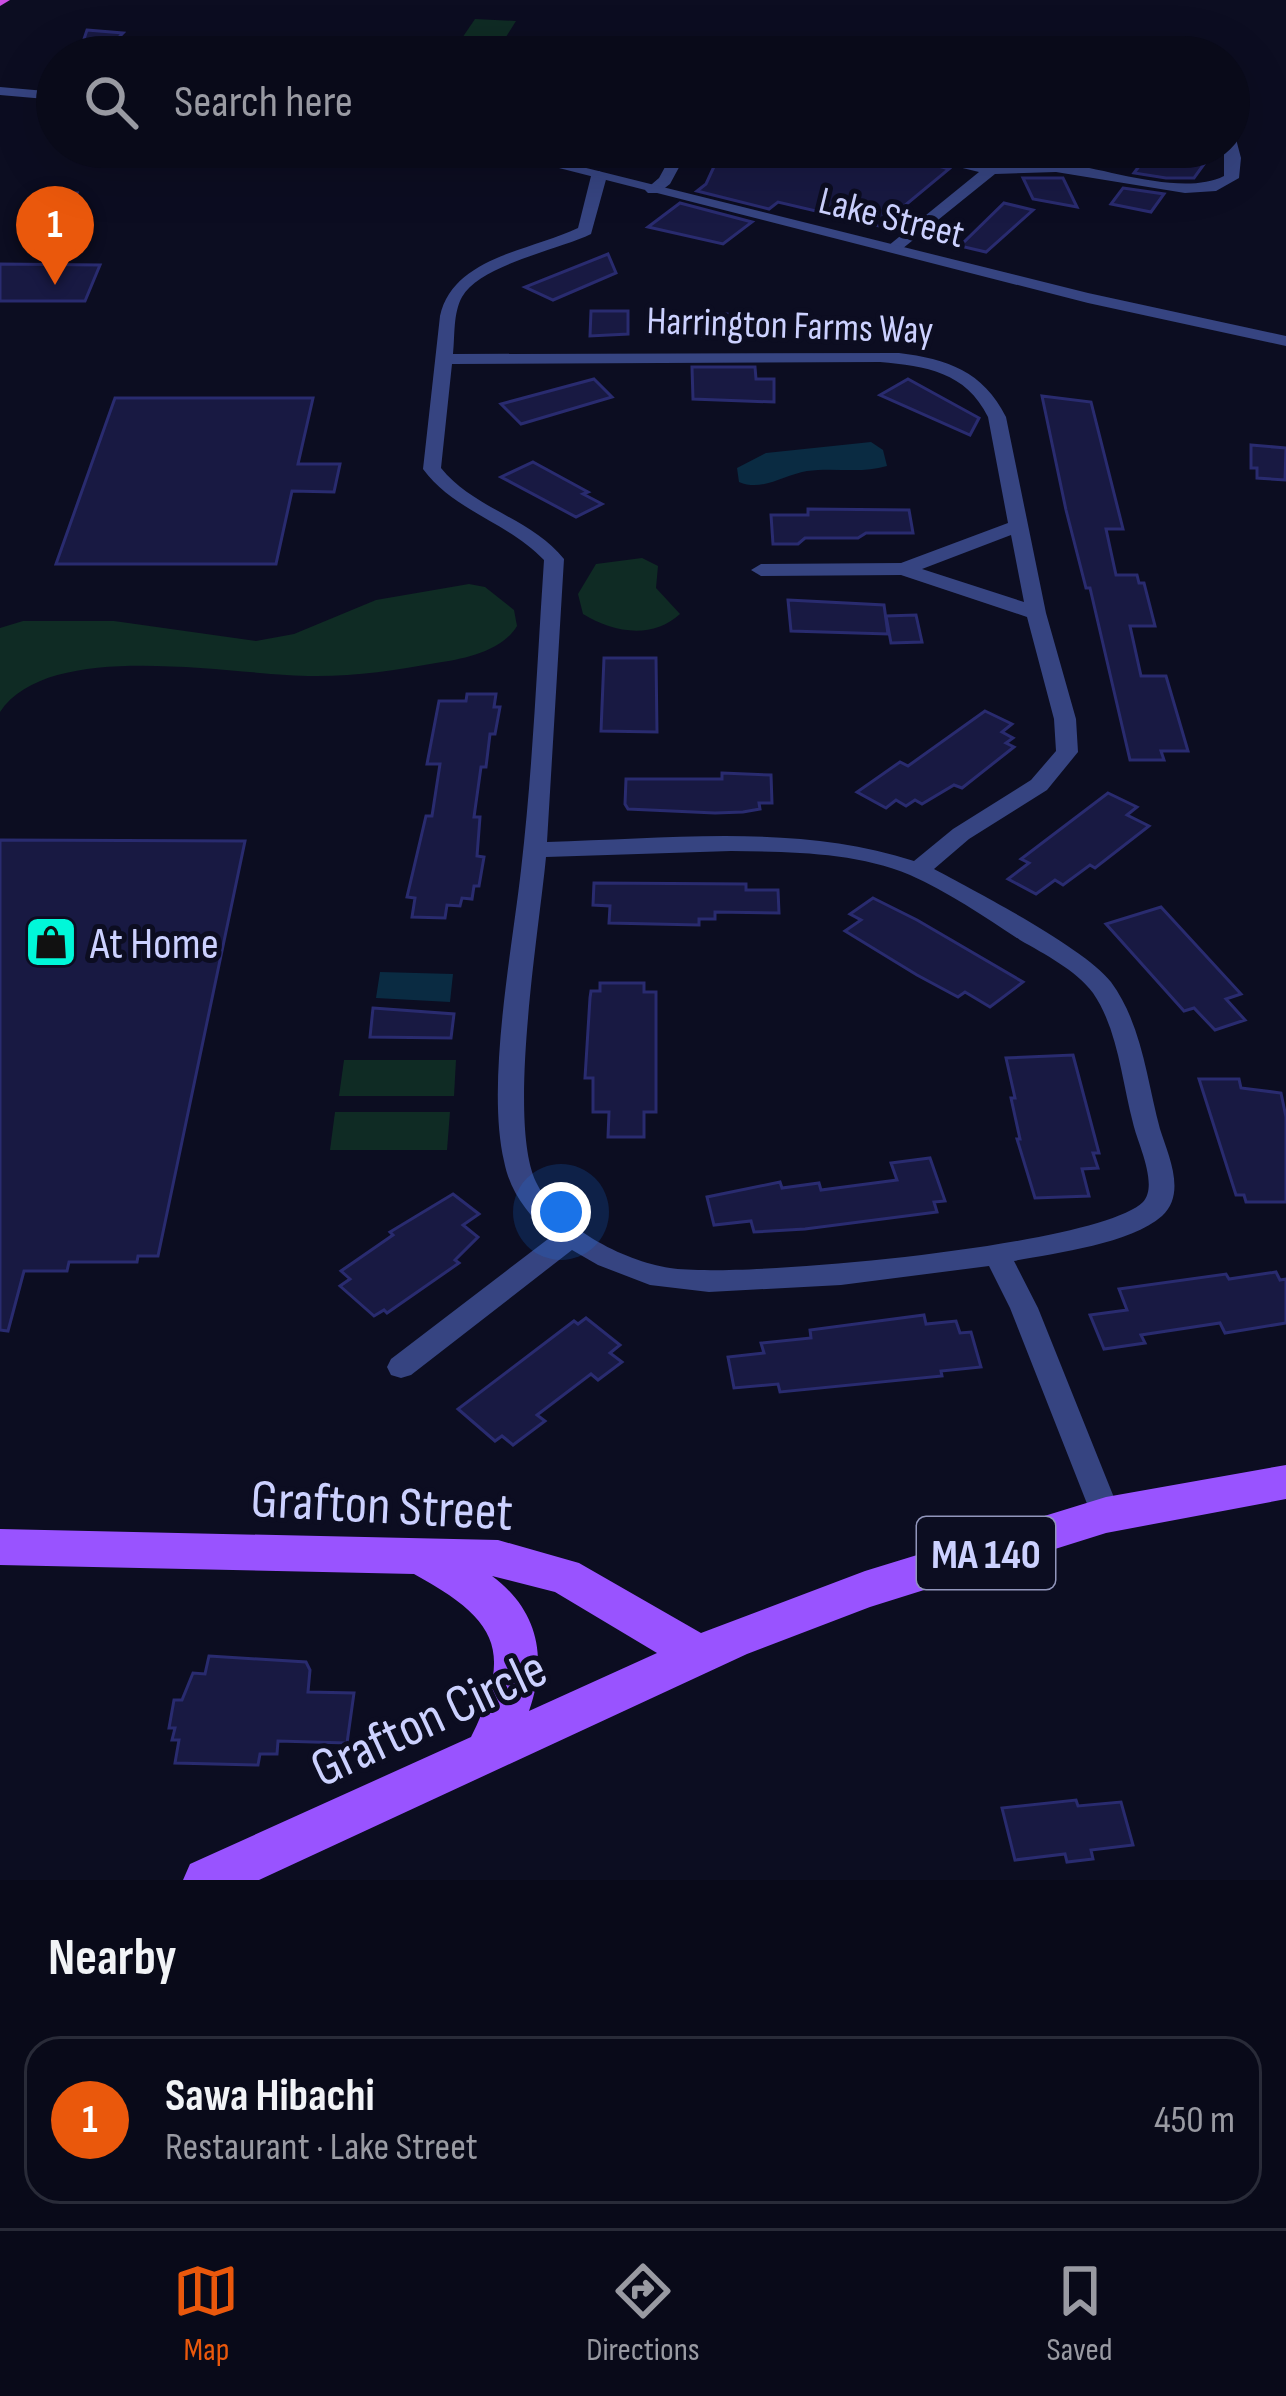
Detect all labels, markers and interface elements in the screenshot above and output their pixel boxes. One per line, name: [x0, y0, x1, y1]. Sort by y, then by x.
search box: [36, 36, 1250, 168]
icon: search: [78, 69, 144, 135]
text: Search here: [174, 75, 353, 130]
street label: Lake Street: [814, 178, 969, 259]
pin: 1: [16, 186, 94, 285]
street label: Harrington Farms Way: [646, 298, 934, 355]
shop icon: At Home: [23, 914, 79, 970]
place label: At Home: [89, 917, 219, 972]
your location: [531, 1182, 591, 1242]
street label: Grafton Street: [249, 1467, 514, 1546]
road number: MA 140: [917, 1517, 1055, 1589]
street label: Grafton Circle: [301, 1636, 557, 1802]
text: Nearby: [48, 1928, 177, 1989]
text: Sawa Hibachi: [165, 2069, 375, 2124]
text: 1: [82, 2097, 98, 2144]
text: 450 m: [1154, 2097, 1235, 2144]
text: Restaurant · Lake Street: [165, 2124, 478, 2171]
tab: Map: [173, 2258, 239, 2370]
tab: Directions: [586, 2258, 700, 2370]
tab: Saved: [1046, 2258, 1113, 2370]

